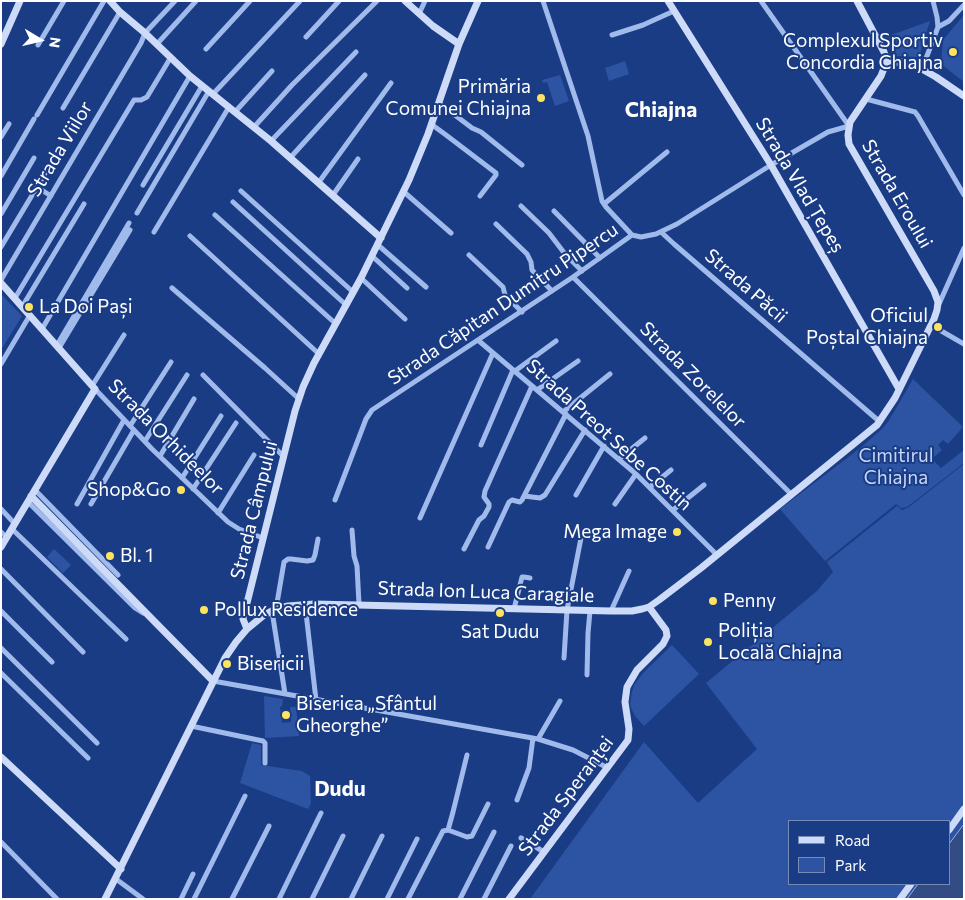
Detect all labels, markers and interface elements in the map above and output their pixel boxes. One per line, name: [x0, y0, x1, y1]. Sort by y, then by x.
north arrow: [15, 15, 65, 65]
place label: Complexul Sportiv Concordia Chiajna: [783, 30, 943, 74]
text: N: [46, 36, 65, 49]
marker: Complexul Sportiv Concordia Chiajna: [947, 46, 959, 58]
place label: Primăria Comunei Chiajna: [386, 76, 531, 120]
marker: Primăria Comunei Chiajna: [535, 92, 547, 104]
street label: Strada Viilor: [23, 97, 97, 201]
district label: Chiajna: [625, 97, 697, 123]
street label: Strada Vlad Țepeș: [751, 113, 849, 257]
street label: Strada Eroului: [857, 136, 937, 252]
street label: Strada Căpitan Dumitru Pipercu: [384, 218, 622, 390]
street label: Strada Păcii: [700, 244, 792, 328]
place label: La Doi Pași: [39, 296, 133, 318]
marker: La Doi Pași: [23, 301, 35, 313]
place label: Oficiul Poștal Chiajna: [806, 305, 928, 349]
street label: Strada Zorelelor: [635, 317, 751, 433]
marker: Oficiul Poștal Chiajna: [932, 321, 944, 333]
street label: Strada Preot Sebe Costin: [522, 355, 696, 515]
street label: Strada Orhideelor: [103, 374, 229, 500]
street label: Strada Câmpului: [226, 438, 282, 582]
park label: Cimitirul Chiajna: [858, 445, 934, 489]
place label: Shop&Go: [87, 479, 171, 501]
marker: Shop&Go: [175, 484, 187, 496]
place label: Mega Image: [563, 521, 667, 543]
marker: Mega Image: [671, 526, 683, 538]
place label: Bl. 1: [120, 545, 153, 567]
marker: Bl. 1: [104, 550, 116, 562]
street label: Strada Ion Luca Caragiale: [377, 577, 595, 607]
place label: Penny: [723, 590, 776, 612]
marker: Penny: [707, 595, 719, 607]
place label: Pollux Residence: [214, 599, 358, 621]
marker: Pollux Residence: [198, 604, 210, 616]
marker: Sat Dudu: [494, 607, 506, 619]
place label: Poliția Locală Chiajna: [718, 620, 842, 664]
place label: Sat Dudu: [461, 621, 539, 643]
marker: Poliția Locală Chiajna: [702, 636, 714, 648]
place label: Bisericii: [237, 653, 304, 675]
marker: Bisericii: [221, 658, 233, 670]
place label: Biserica „Sfântul Gheorghe”: [296, 693, 437, 737]
marker: Biserica „Sfântul Gheorghe”: [280, 709, 292, 721]
street label: Strada Speranței: [514, 732, 618, 860]
district label: Dudu: [314, 776, 366, 802]
legend: [788, 820, 950, 885]
text: Road: [835, 831, 870, 849]
text: Park: [835, 856, 866, 874]

